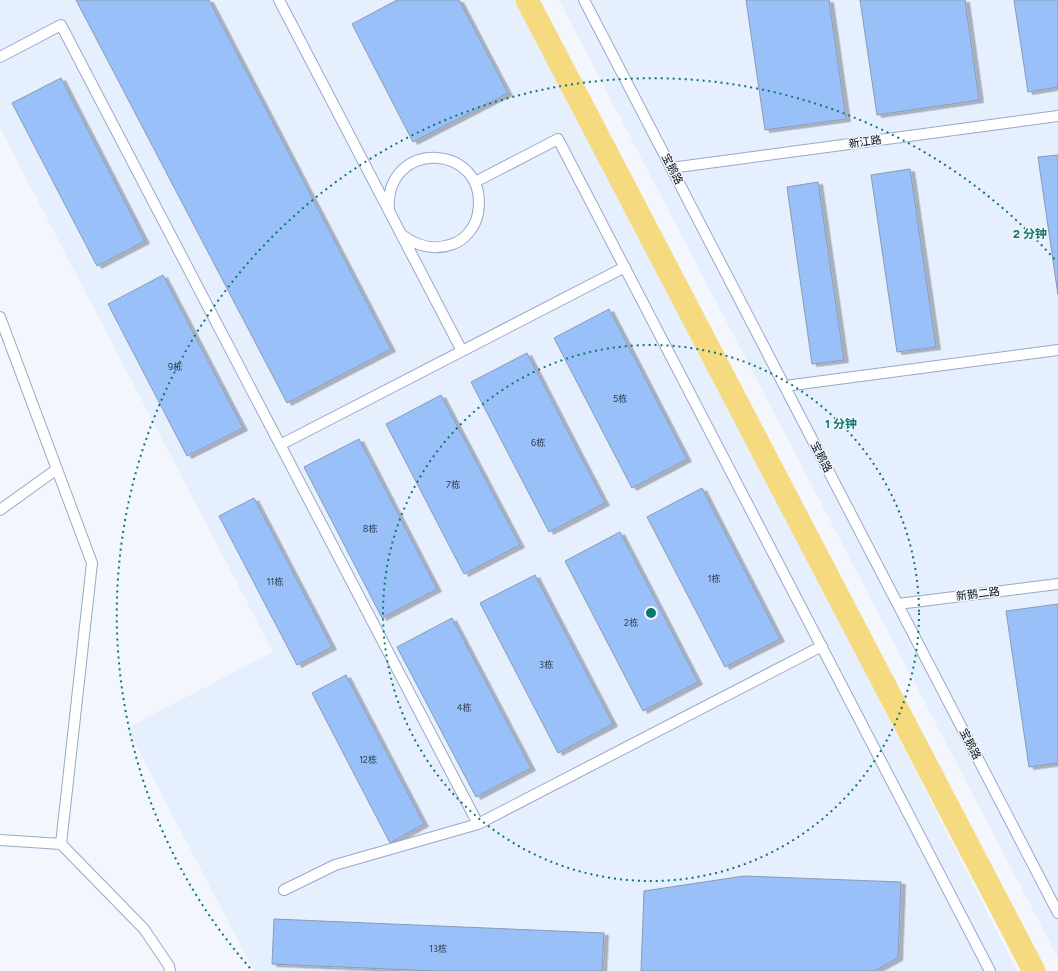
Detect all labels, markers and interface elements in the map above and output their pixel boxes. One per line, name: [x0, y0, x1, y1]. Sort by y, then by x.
street label: 新江路: [848, 133, 882, 151]
street label: 宝鹅路: [659, 151, 685, 187]
text: 2 分钟: [1013, 227, 1047, 241]
house number: 9栋: [168, 361, 182, 372]
house number: 5栋: [613, 393, 627, 404]
text: 1 分钟: [825, 417, 857, 431]
house number: 6栋: [531, 437, 545, 448]
street label: 宝鹅路: [808, 439, 834, 475]
house number: 7栋: [446, 479, 460, 490]
house number: 8栋: [363, 523, 377, 534]
house number: 1栋: [708, 573, 720, 584]
house number: 11栋: [267, 576, 283, 587]
street label: 新鹅二路: [955, 585, 1001, 603]
centre of rings: [644, 606, 658, 620]
house number: 2栋: [624, 617, 638, 628]
house number: 3栋: [539, 659, 553, 670]
house number: 4栋: [457, 702, 471, 713]
street label: 宝鹅路: [957, 726, 983, 762]
house number: 12栋: [359, 754, 377, 765]
house number: 13栋: [429, 943, 447, 954]

